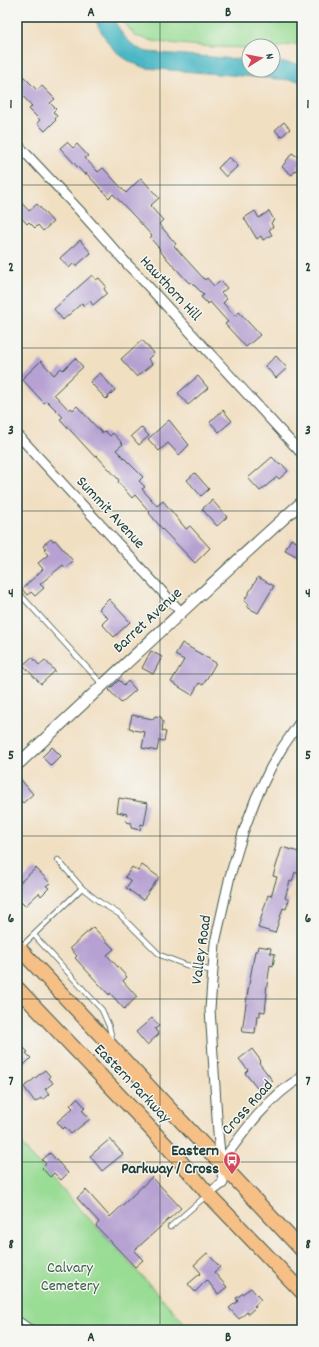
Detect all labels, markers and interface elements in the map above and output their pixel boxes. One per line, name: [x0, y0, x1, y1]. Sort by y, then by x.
text: A: [87, 4, 95, 23]
text: B: [225, 4, 231, 23]
north arrow: [241, 38, 281, 78]
text: N: [260, 52, 277, 61]
text: 1: [10, 96, 13, 115]
text: 1: [307, 96, 310, 115]
street label: Hawthorn Hill: [134, 251, 207, 327]
text: 2: [8, 259, 14, 278]
text: 2: [305, 259, 311, 278]
text: 3: [8, 422, 14, 441]
text: 3: [305, 422, 311, 441]
street label: Summit Avenue: [70, 471, 150, 555]
street label: Barret Avenue: [108, 583, 188, 659]
text: 4: [8, 585, 14, 604]
text: 4: [305, 585, 311, 604]
text: 5: [8, 747, 14, 766]
text: 5: [305, 747, 311, 766]
text: 6: [8, 910, 15, 929]
text: 6: [305, 910, 312, 929]
street label: Valley Road: [186, 914, 218, 986]
street label: Eastern Parkway: [88, 1039, 176, 1129]
text: 7: [9, 1073, 14, 1092]
text: 7: [306, 1073, 311, 1092]
street label: Cross Road: [217, 1075, 279, 1141]
place label: Eastern Parkway / Cross: [121, 1140, 219, 1181]
bus stop icon: Eastern Parkway / Cross: [222, 1150, 242, 1175]
text: 8: [8, 1236, 14, 1255]
text: 8: [305, 1236, 311, 1255]
park label: Calvary Cemetery: [41, 1257, 100, 1298]
text: A: [87, 1329, 95, 1347]
text: B: [225, 1329, 231, 1347]

